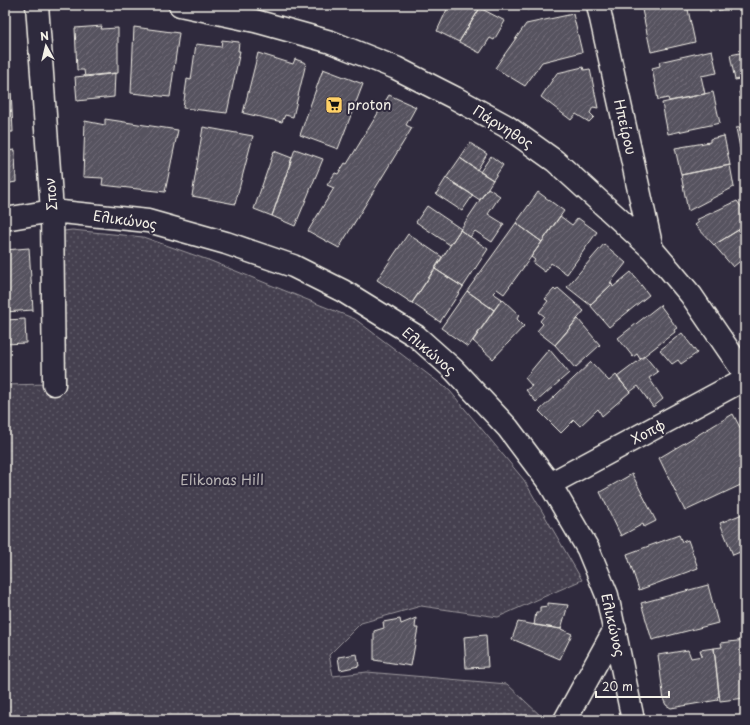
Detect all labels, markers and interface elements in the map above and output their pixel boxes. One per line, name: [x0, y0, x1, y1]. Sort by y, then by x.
north arrow: [26, 26, 66, 66]
text: N: [39, 27, 50, 45]
place label: proton: [347, 94, 391, 115]
supermarket icon: proton: [324, 95, 344, 115]
street label: Ηπείρου: [609, 97, 642, 157]
street label: Πάρνηθος: [469, 100, 538, 153]
street label: Σπον: [39, 177, 62, 211]
street label: Ελικώνος: [92, 205, 158, 234]
street label: Ελικώνος: [398, 322, 461, 379]
street label: Χοπφ: [627, 414, 669, 449]
park label: Elikonas Hill: [180, 469, 264, 490]
street label: Ελικώνος: [596, 591, 631, 659]
scale bar: [596, 673, 669, 699]
text: 20 m: [602, 677, 633, 695]

